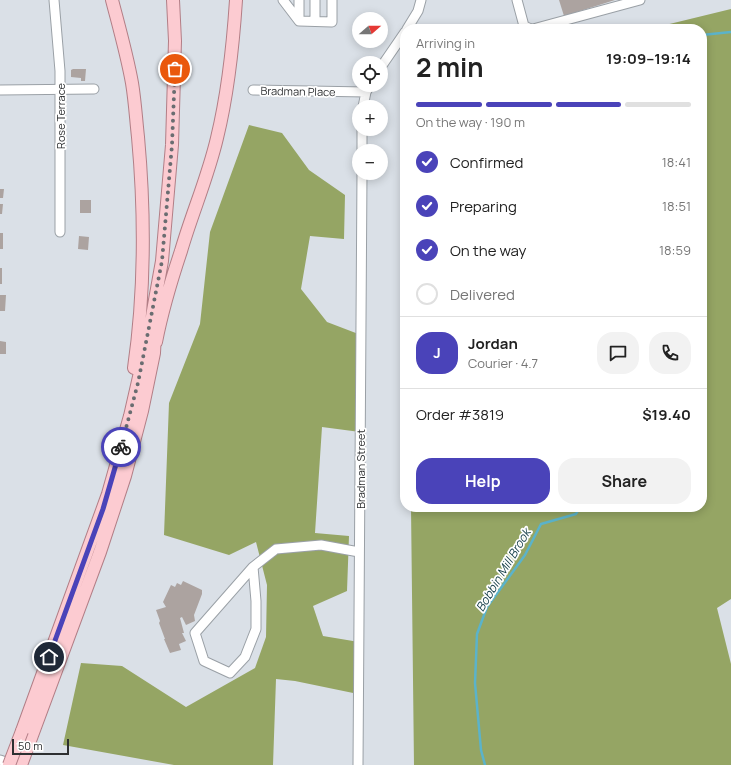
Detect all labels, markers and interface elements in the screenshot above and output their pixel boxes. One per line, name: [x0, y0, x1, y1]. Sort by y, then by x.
north arrow: [352, 12, 388, 48]
map controls: [352, 12, 388, 180]
text: Arriving in: [416, 34, 475, 52]
text: 19:09–19:14: [606, 48, 691, 69]
text: 2 min: [416, 49, 484, 85]
pin: [158, 52, 192, 86]
button: locate: [352, 56, 388, 92]
icon: bag: [164, 58, 186, 80]
street label: Rose Terrace: [53, 82, 68, 149]
street label: Bradman Place: [260, 83, 336, 99]
button: +: [352, 100, 388, 136]
text: On the way · 190 m: [416, 113, 525, 131]
button: −: [352, 144, 388, 180]
icon: check: [416, 151, 438, 173]
text: Confirmed: [450, 152, 523, 173]
text: 18:41: [662, 153, 691, 171]
icon: check: [416, 195, 438, 217]
text: Preparing: [450, 196, 517, 217]
text: 18:51: [662, 197, 691, 215]
icon: check: [416, 239, 438, 261]
text: On the way: [450, 240, 526, 261]
text: 18:59: [659, 241, 691, 259]
text: Delivered: [450, 284, 515, 305]
button: chat: [597, 332, 639, 374]
button: phone: [649, 332, 691, 374]
text: Jordan: [468, 333, 518, 354]
text: J: [433, 342, 441, 363]
text: Courier · 4.7: [468, 354, 538, 372]
text: Order #3819: [416, 404, 504, 425]
text: $19.40: [642, 404, 691, 425]
courier: [101, 427, 141, 467]
street label: Bradman Street: [353, 429, 368, 509]
icon: bike: [110, 436, 132, 458]
button: Help: [416, 458, 550, 504]
button: Share: [558, 458, 691, 504]
water label: Bobbin Mill Brook: [472, 524, 535, 614]
pin: [32, 640, 66, 674]
icon: home: [38, 646, 60, 668]
scale bar: [12, 737, 69, 756]
text: 50 m: [18, 738, 43, 753]

